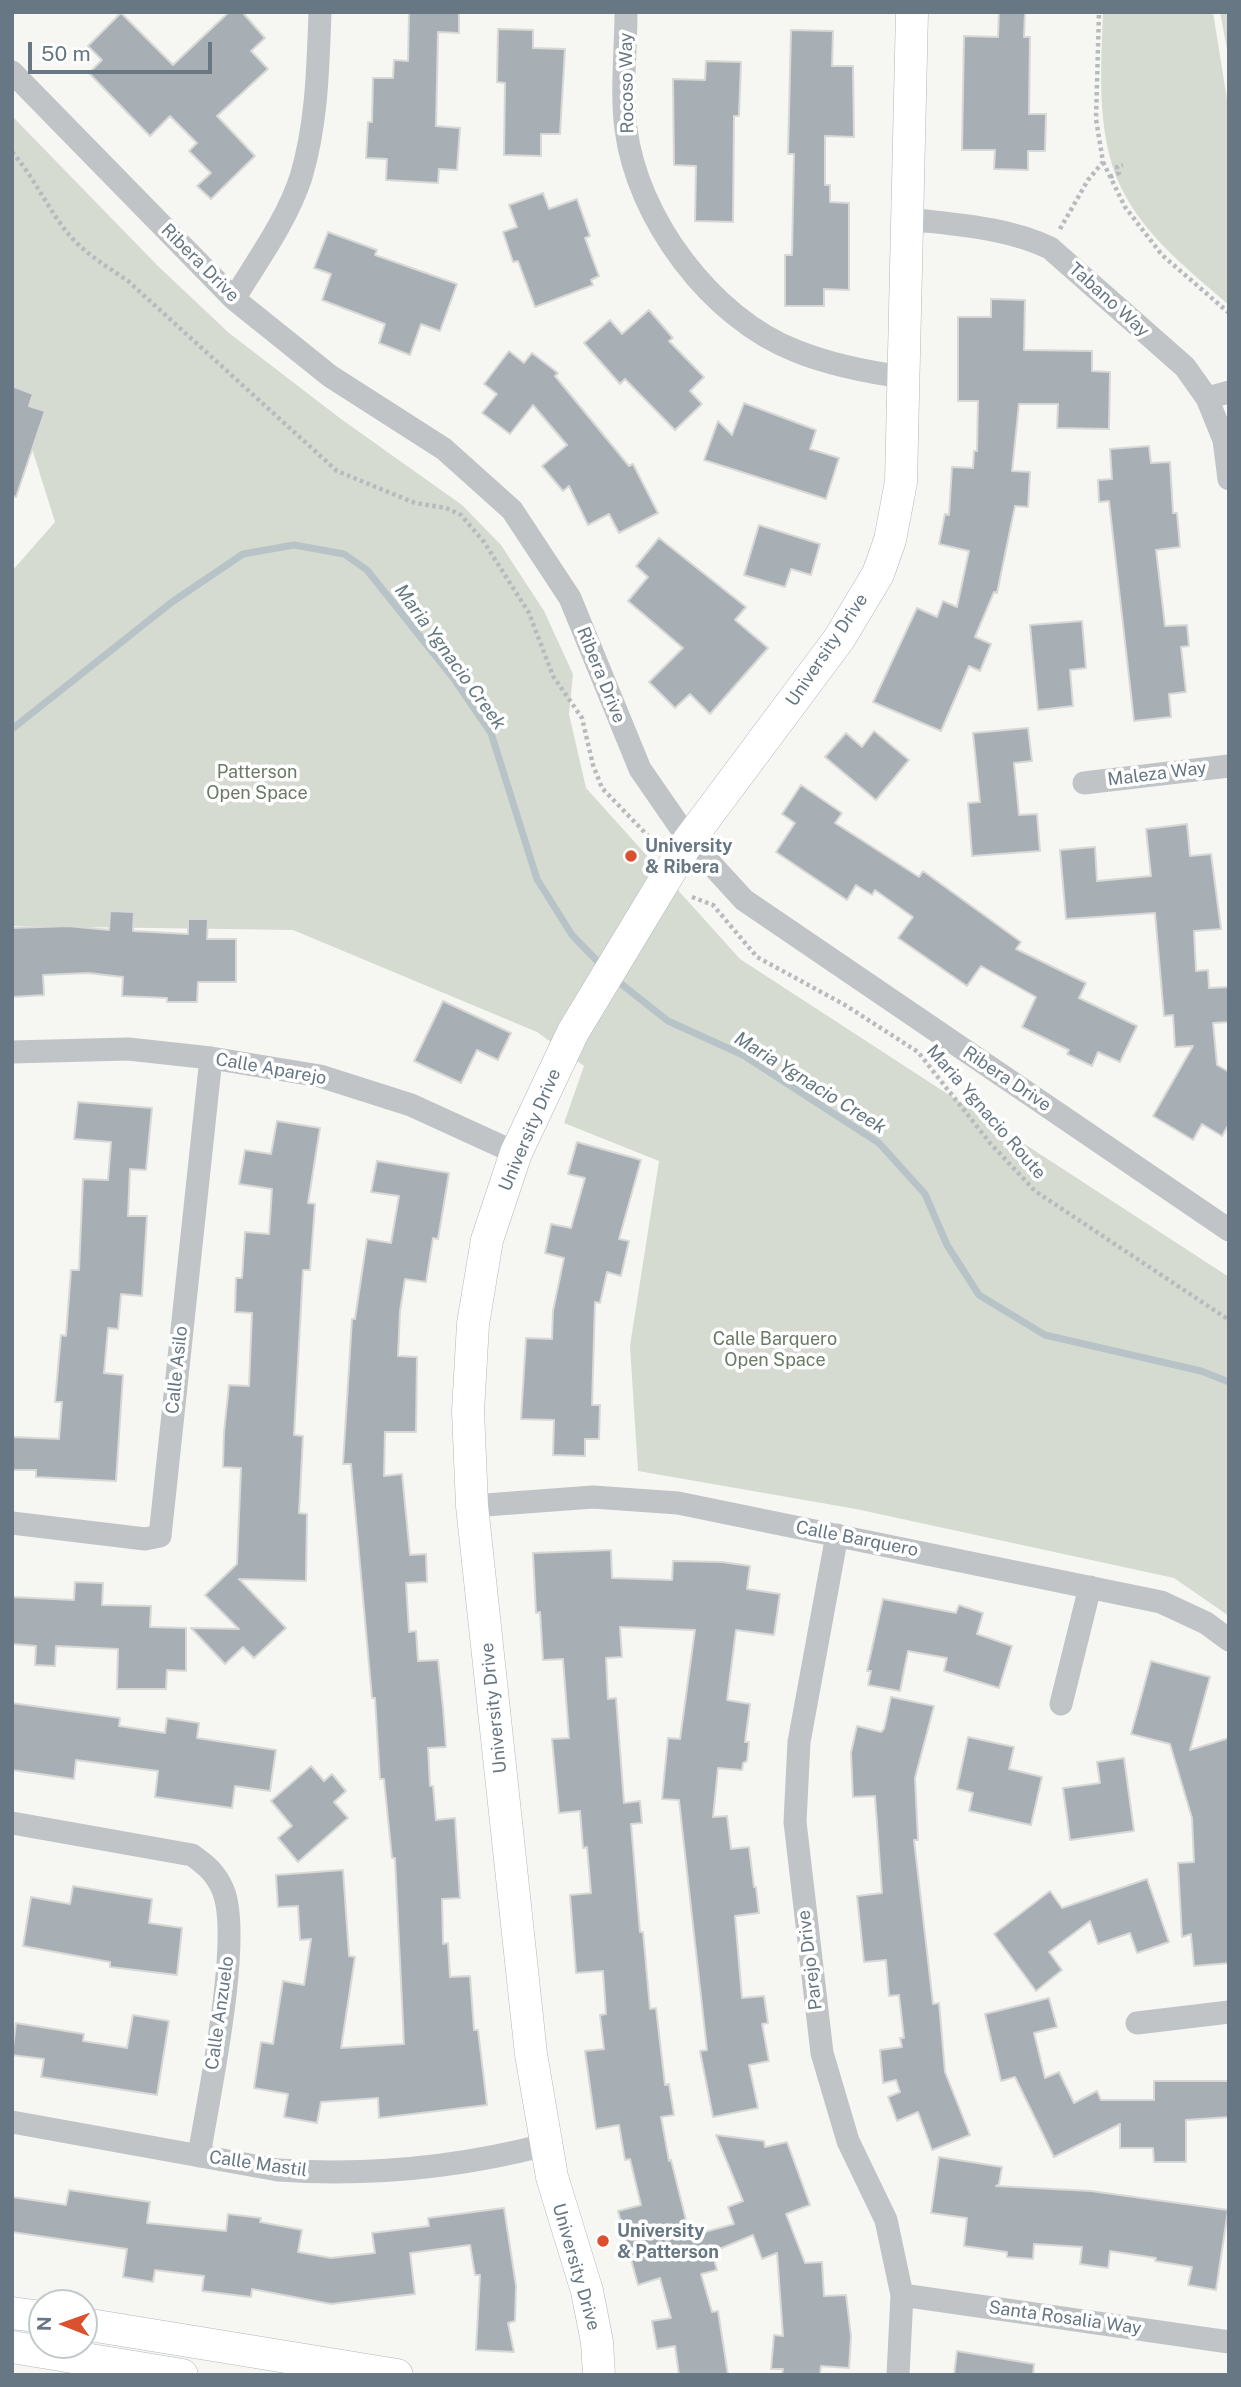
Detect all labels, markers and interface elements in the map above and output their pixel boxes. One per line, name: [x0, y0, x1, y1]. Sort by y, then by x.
scale bar: [32, 28, 215, 72]
street label: Rocoso Way: [615, 32, 639, 134]
text: 50 m: [41, 41, 91, 66]
street label: Ribera Drive: [156, 219, 244, 307]
street label: Tabano Way: [1064, 258, 1154, 342]
water label: Maria Ygnacio Creek: [390, 580, 510, 734]
street label: University Drive: [781, 590, 873, 710]
street label: Ribera Drive: [572, 624, 630, 726]
street label: Maleza Way: [1106, 757, 1208, 791]
park label: Patterson Open Space: [206, 761, 308, 804]
place label: University & Ribera: [645, 835, 732, 878]
marker: University & Ribera: [623, 848, 639, 864]
water label: Maria Ygnacio Creek: [730, 1027, 890, 1139]
street label: Maria Ygnacio Route: [922, 1040, 1050, 1184]
street label: Ribera Drive: [959, 1042, 1055, 1116]
street label: Calle Aparejo: [214, 1049, 328, 1089]
street label: University Drive: [494, 1065, 566, 1195]
street label: Calle Asilo: [162, 1325, 192, 1415]
park label: Calle Barquero Open Space: [713, 1328, 837, 1370]
street label: Calle Barquero: [794, 1517, 920, 1561]
street label: University Drive: [476, 1642, 512, 1774]
street label: Parejo Drive: [793, 1909, 827, 2011]
street label: Calle Anzuelo: [201, 1955, 239, 2071]
street label: Calle Mastil: [208, 2146, 308, 2182]
street label: University Drive: [548, 2201, 604, 2333]
place label: University & Patterson: [617, 2220, 719, 2262]
marker: University & Patterson: [595, 2233, 611, 2249]
north arrow: [28, 2289, 98, 2359]
street label: Santa Rosalia Way: [987, 2297, 1143, 2339]
text: N: [33, 2316, 55, 2331]

